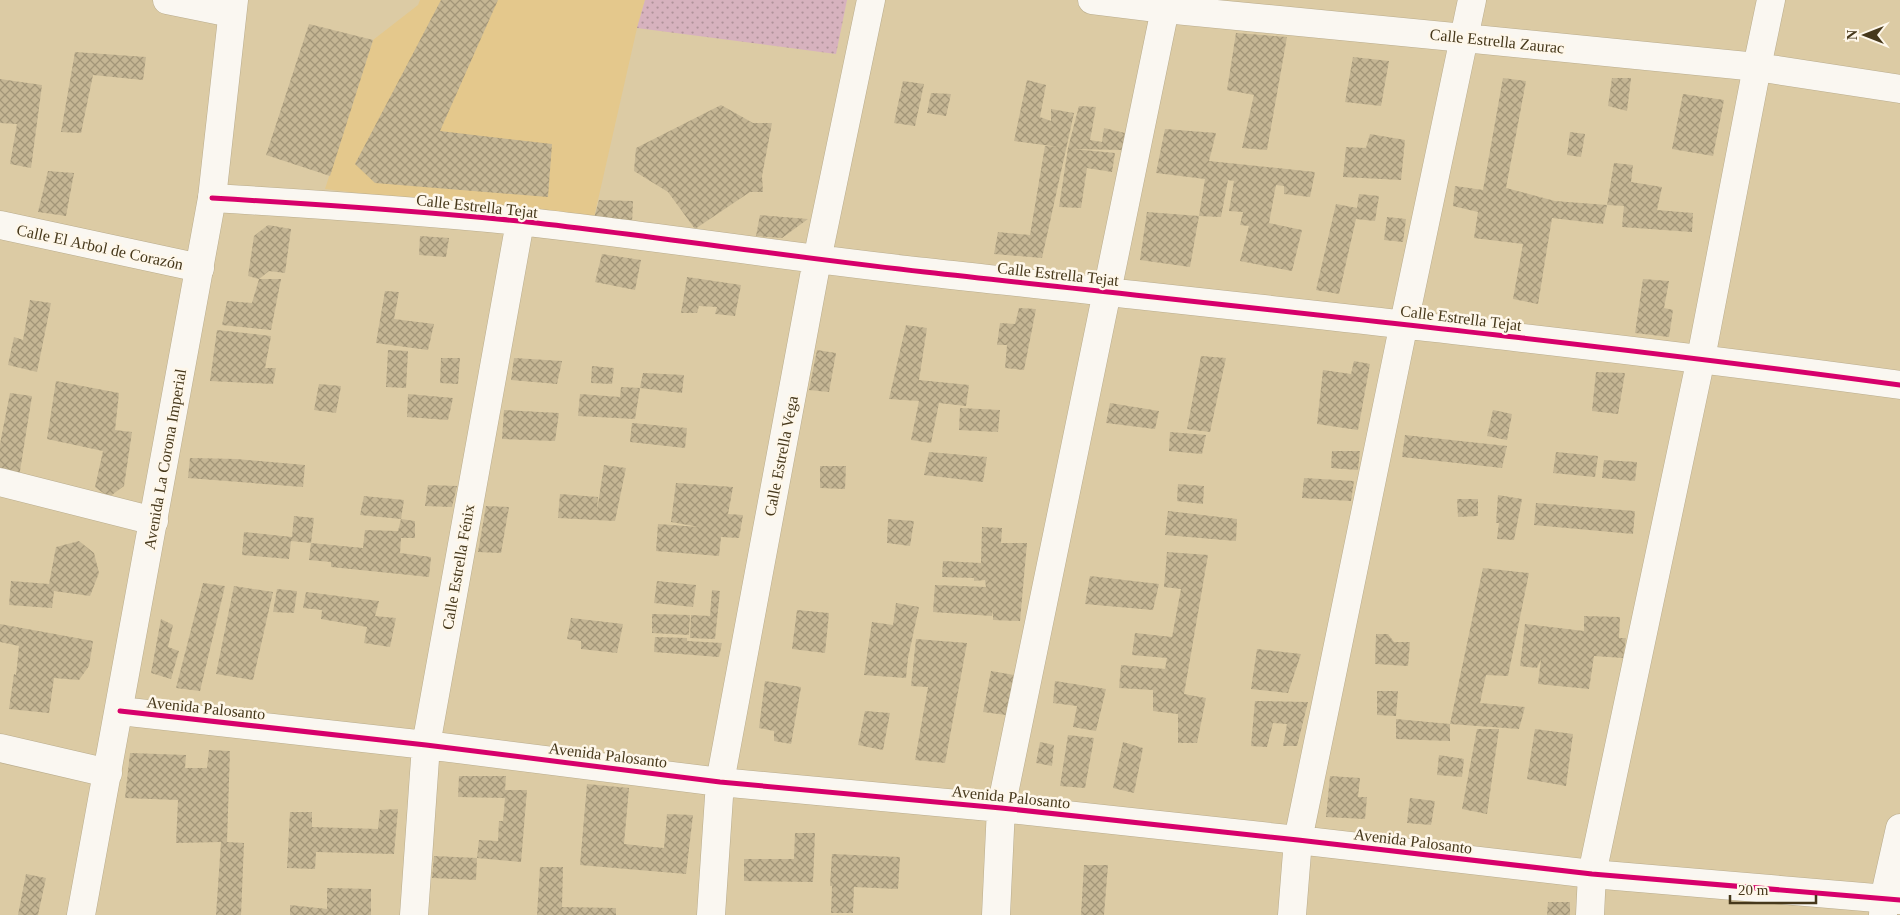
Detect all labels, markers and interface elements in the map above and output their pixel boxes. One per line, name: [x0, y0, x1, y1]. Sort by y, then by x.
north arrow: [1840, 10, 1890, 60]
street label: Calle Estrella Zaurac: [1429, 25, 1565, 57]
text: N: [1845, 30, 1860, 40]
street label: Calle Estrella Tejat: [415, 191, 539, 222]
street label: Calle El Arbol de Corazón: [15, 221, 185, 273]
street label: Calle Estrella Tejat: [996, 259, 1120, 290]
street label: Calle Estrella Tejat: [1399, 302, 1523, 335]
street label: Avenida La Corona Imperial: [141, 367, 190, 551]
street label: Calle Estrella Vega: [761, 394, 802, 518]
street label: Calle Estrella Fénix: [439, 503, 477, 631]
street label: Avenida Palosanto: [146, 693, 266, 723]
street label: Avenida Palosanto: [548, 739, 668, 771]
street label: Avenida Palosanto: [951, 782, 1071, 812]
street label: Avenida Palosanto: [1353, 825, 1473, 857]
scale bar: [1730, 872, 1816, 904]
text: 20 m: [1738, 882, 1769, 898]

